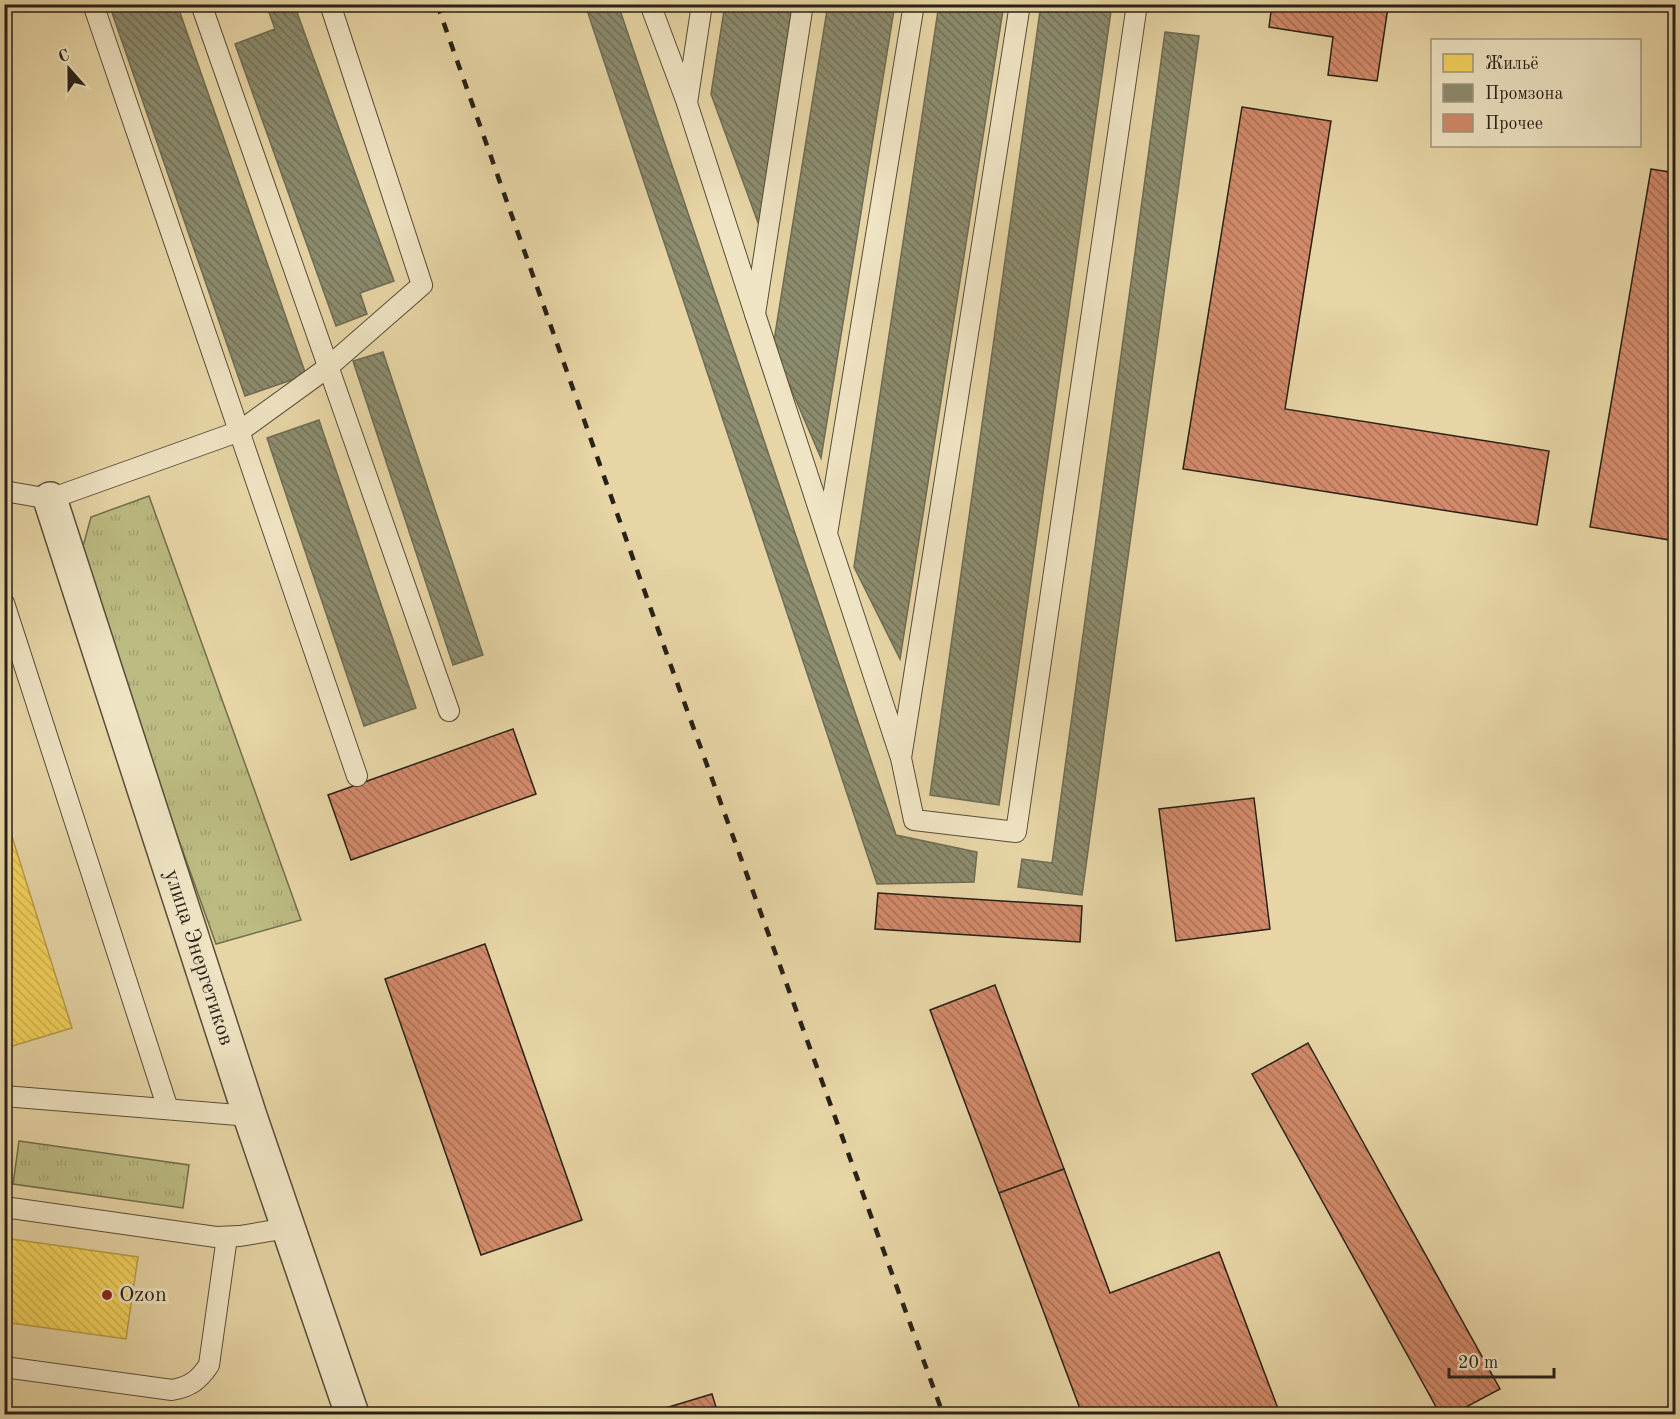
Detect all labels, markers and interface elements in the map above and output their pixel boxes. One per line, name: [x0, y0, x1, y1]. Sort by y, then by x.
north arrow: [39, 39, 99, 99]
legend: [1431, 39, 1641, 147]
text: С: [57, 48, 72, 66]
text: Жильё: [1485, 55, 1539, 73]
text: Промзона: [1485, 85, 1563, 103]
text: Прочее: [1485, 115, 1543, 133]
street label: улица Энергетиков: [160, 867, 237, 1048]
place label: Ozon: [119, 1284, 167, 1306]
marker: Ozon: [100, 1288, 114, 1302]
scale bar: [1449, 1341, 1554, 1379]
text: 20 m: [1458, 1354, 1498, 1372]

